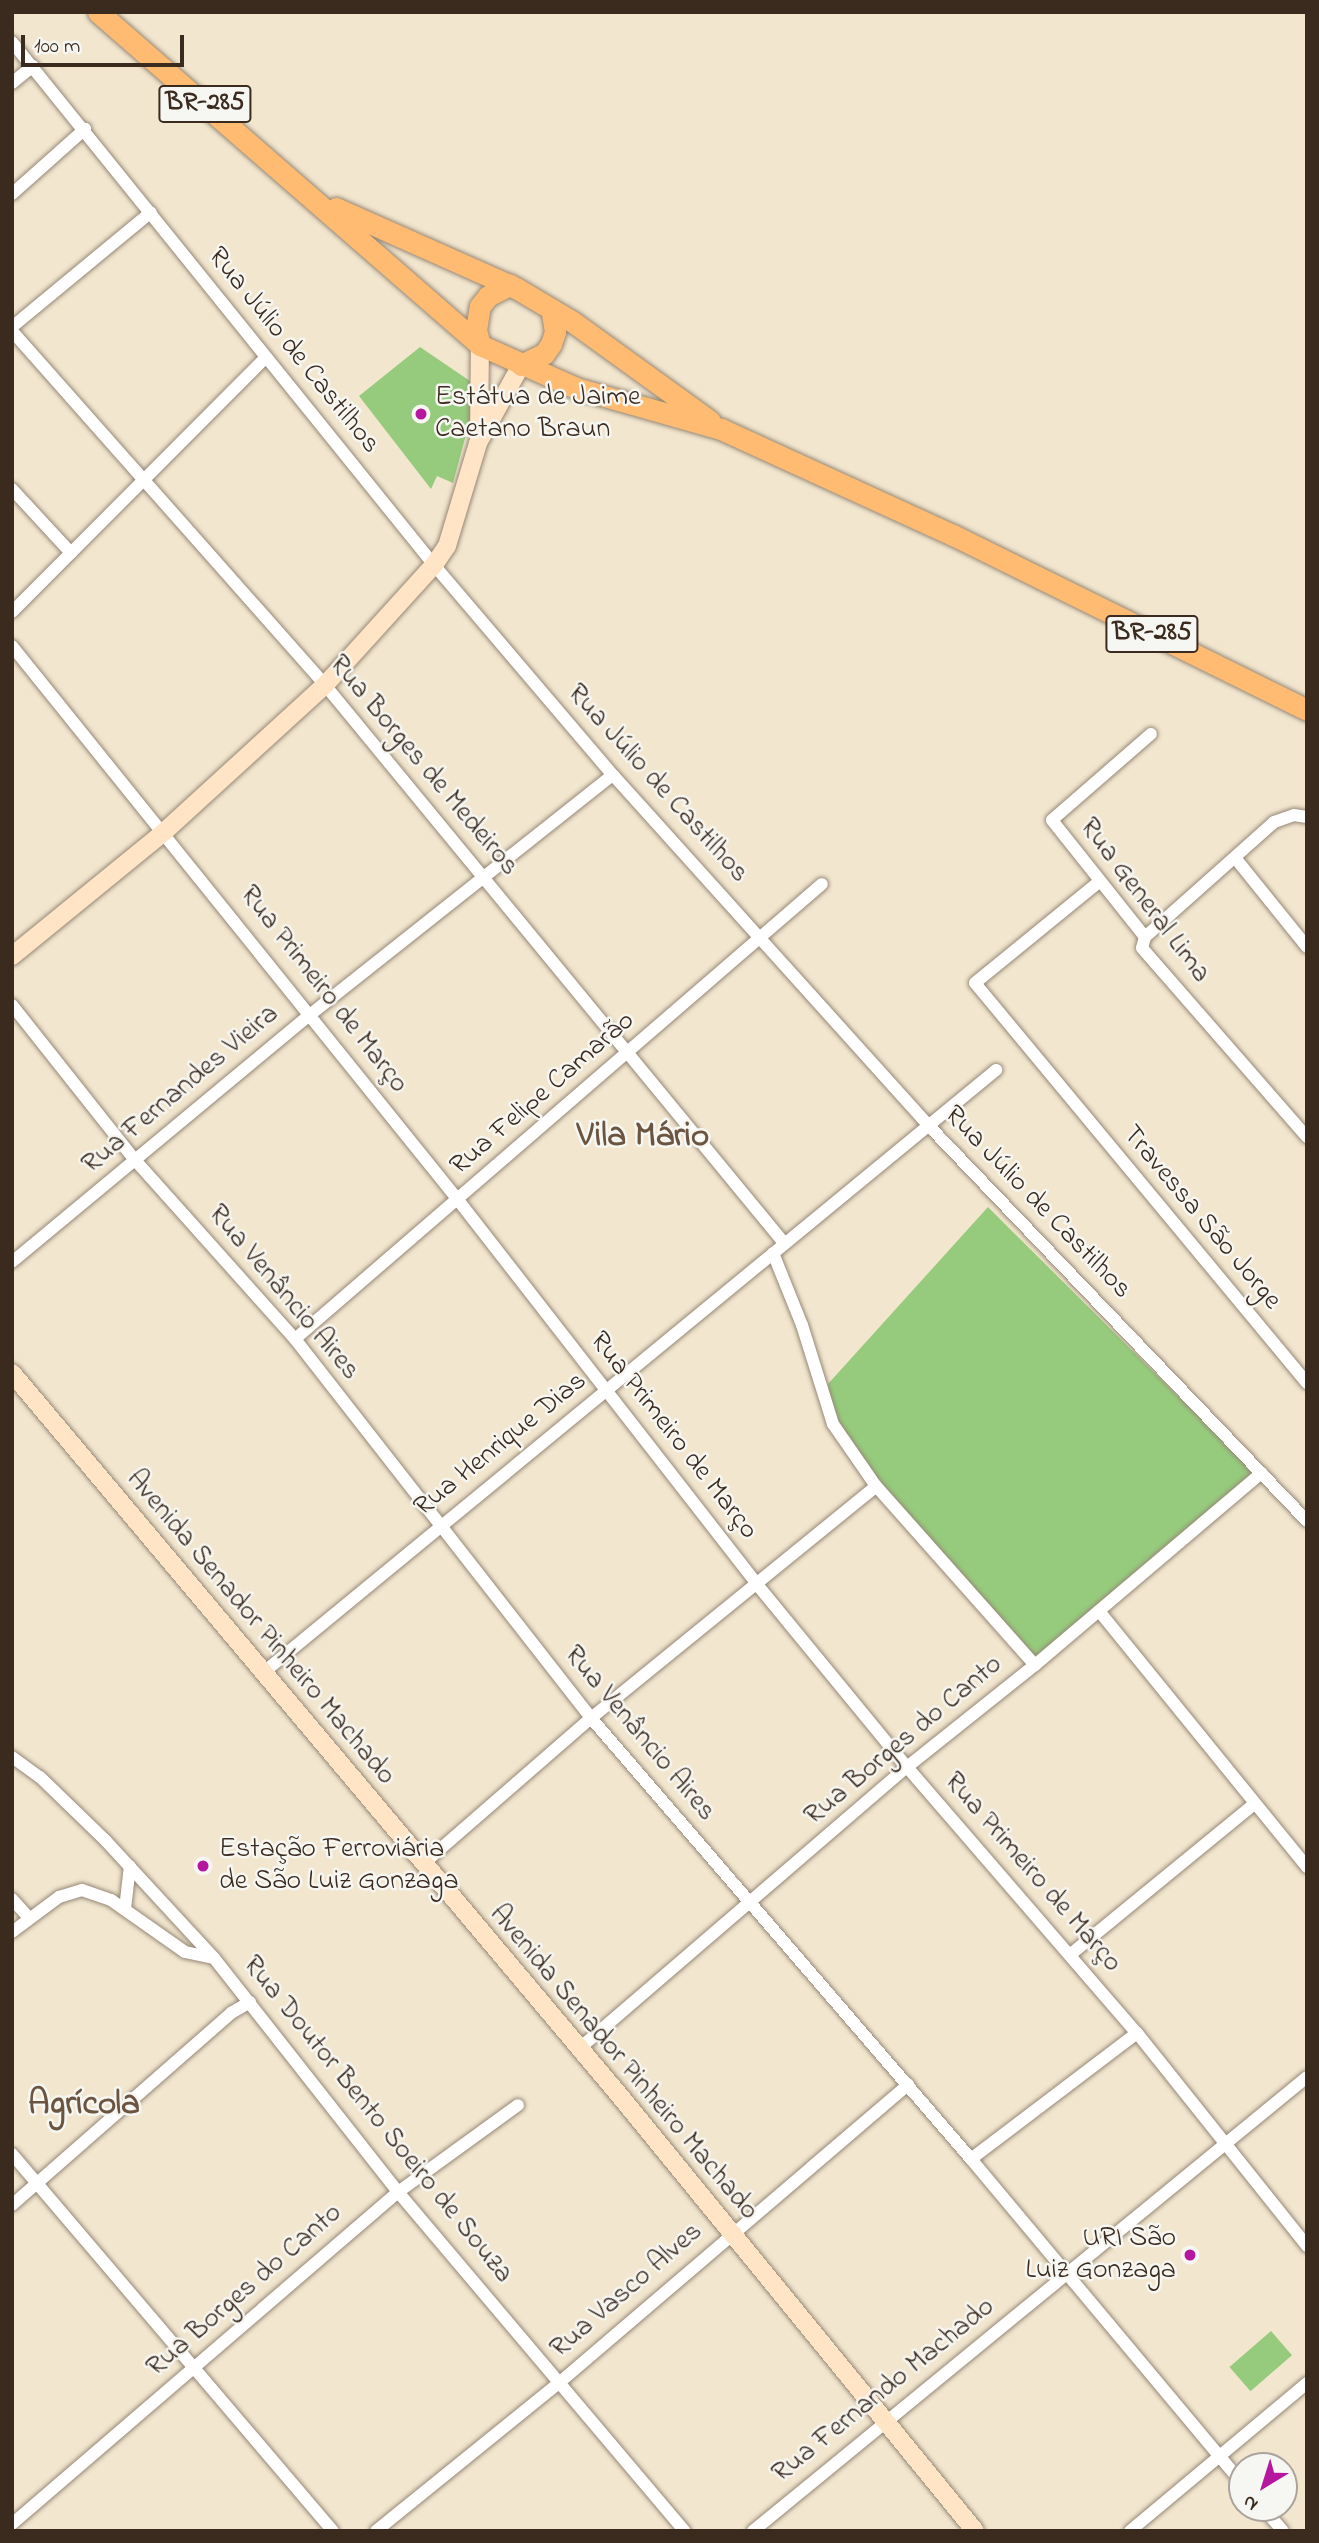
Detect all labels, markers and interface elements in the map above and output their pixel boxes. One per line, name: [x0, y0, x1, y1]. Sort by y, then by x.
scale bar: [24, 21, 187, 65]
text: 100 m: [34, 32, 80, 62]
road number: BR-285: [158, 82, 252, 127]
street label: Rua Júlio de Castilhos: [199, 241, 387, 461]
place label: Estátua de Jaime Caetano Braun: [435, 381, 641, 447]
marker: Estátua de Jaime Caetano Braun: [413, 406, 429, 422]
road number: BR-285: [1105, 612, 1199, 656]
street label: Rua Borges de Medeiros: [321, 649, 525, 883]
street label: Rua Júlio de Castilhos: [559, 678, 755, 890]
street label: Rua General Lima: [1071, 812, 1217, 990]
street label: Rua Primeiro de Março: [231, 879, 415, 1101]
street label: Rua Fernandes Vieira: [76, 998, 286, 1182]
street label: Rua Felipe Camarão: [444, 1005, 642, 1183]
street label: Rua Júlio de Castilhos: [936, 1099, 1138, 1307]
district label: Vila Mário: [577, 1116, 709, 1158]
street label: Travessa São Jorge: [1114, 1119, 1288, 1317]
street label: Rua Venâncio Aires: [200, 1198, 366, 1388]
street label: Rua Primeiro de Março: [581, 1325, 765, 1547]
street label: Rua Henrique Dias: [408, 1365, 594, 1525]
street label: Avenida Senador Pinheiro Machado: [118, 1463, 402, 1793]
street label: Rua Venâncio Aires: [556, 1639, 722, 1829]
street label: Rua Borges do Canto: [798, 1649, 1010, 1833]
street label: Rua Primeiro de Março: [936, 1766, 1128, 1980]
place label: Estação Ferroviária de São Luiz Gonzaga: [219, 1833, 459, 1899]
marker: Estação Ferroviária de São Luiz Gonzaga: [193, 1856, 213, 1876]
street label: Avenida Senador Pinheiro Machado: [481, 1898, 765, 2228]
street label: Rua Doutor Bento Soeiro de Souza: [235, 1950, 519, 2290]
district label: Agrícola: [28, 2084, 140, 2126]
street label: Rua Borges do Canto: [141, 2197, 349, 2385]
street label: Rua Vasco Alves: [544, 2216, 710, 2366]
place label: URI São Luiz Gonzaga: [1025, 2222, 1176, 2288]
marker: URI São Luiz Gonzaga: [1182, 2247, 1198, 2263]
street label: Rua Fernando Machado: [766, 2291, 1002, 2491]
north arrow: [1228, 2452, 1298, 2522]
text: N: [1238, 2488, 1264, 2517]

